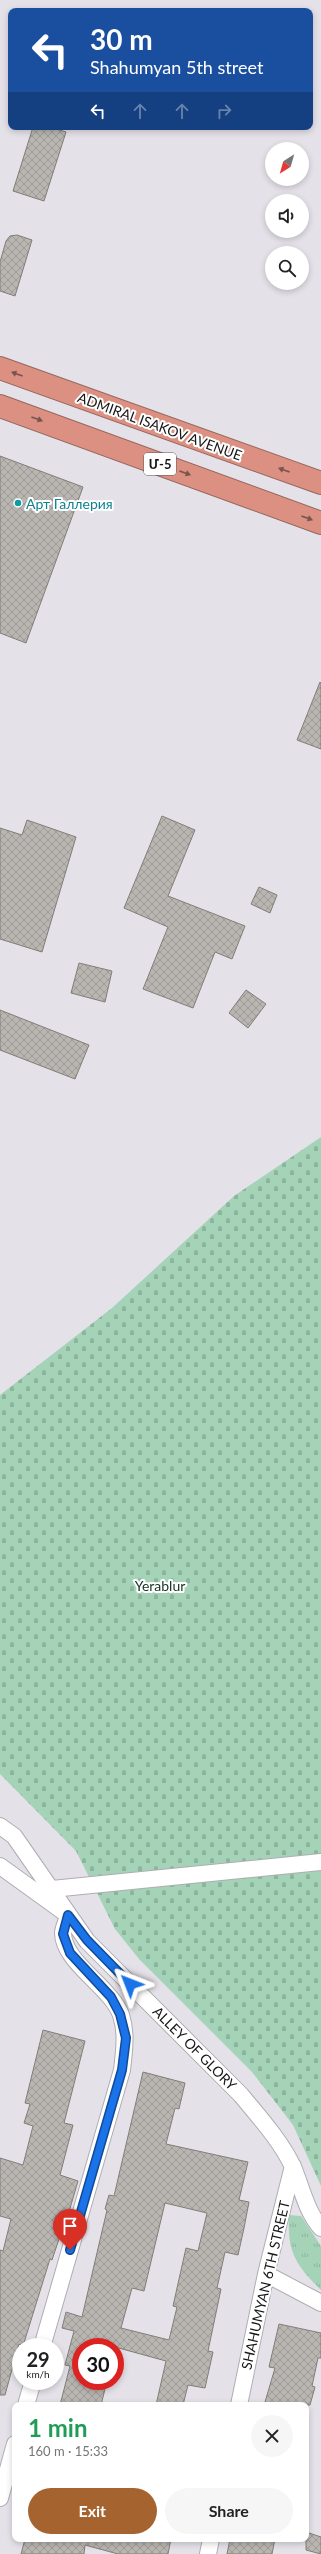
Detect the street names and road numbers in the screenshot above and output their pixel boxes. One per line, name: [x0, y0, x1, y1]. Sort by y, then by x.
street label: ADMIRAL ISAKOV AVENUE: [76, 388, 244, 464]
road number: Մ-5: [144, 453, 176, 475]
street label: ALLEY OF GLORY: [150, 2003, 241, 2094]
street label: SHAHUMYAN 6TH STREET: [237, 2198, 293, 2371]

